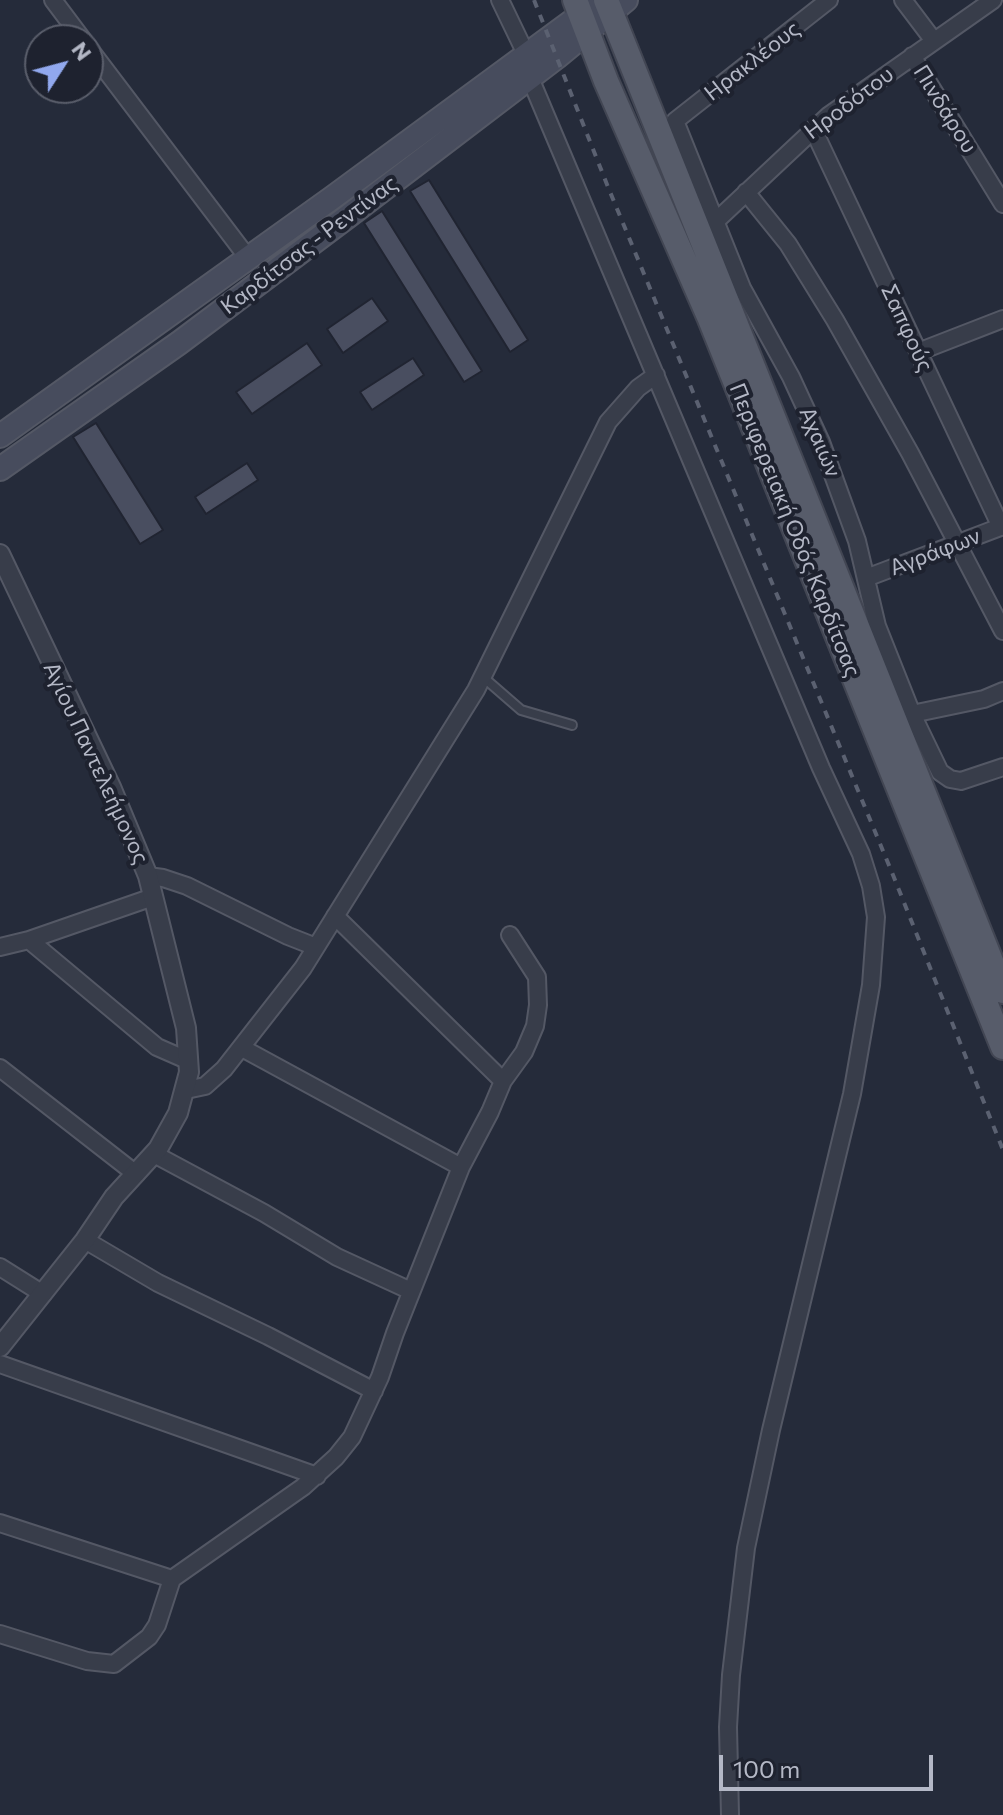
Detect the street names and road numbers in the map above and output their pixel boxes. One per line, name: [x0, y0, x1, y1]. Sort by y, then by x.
street label: Ηρακλέους: [699, 16, 805, 106]
street label: Πινδάρου: [908, 60, 982, 158]
street label: Ηροδότου: [799, 61, 899, 145]
street label: Καρδίτσας - Ρεντίνας: [216, 170, 402, 320]
street label: Σαπφούς: [875, 280, 939, 376]
street label: Περιφερειακή Οδός Καρδίτσας: [724, 379, 866, 681]
street label: Αχαιών: [793, 403, 847, 481]
street label: Αγράφων: [886, 523, 984, 581]
street label: Αγίου Παντελεήμονος: [38, 658, 154, 868]

